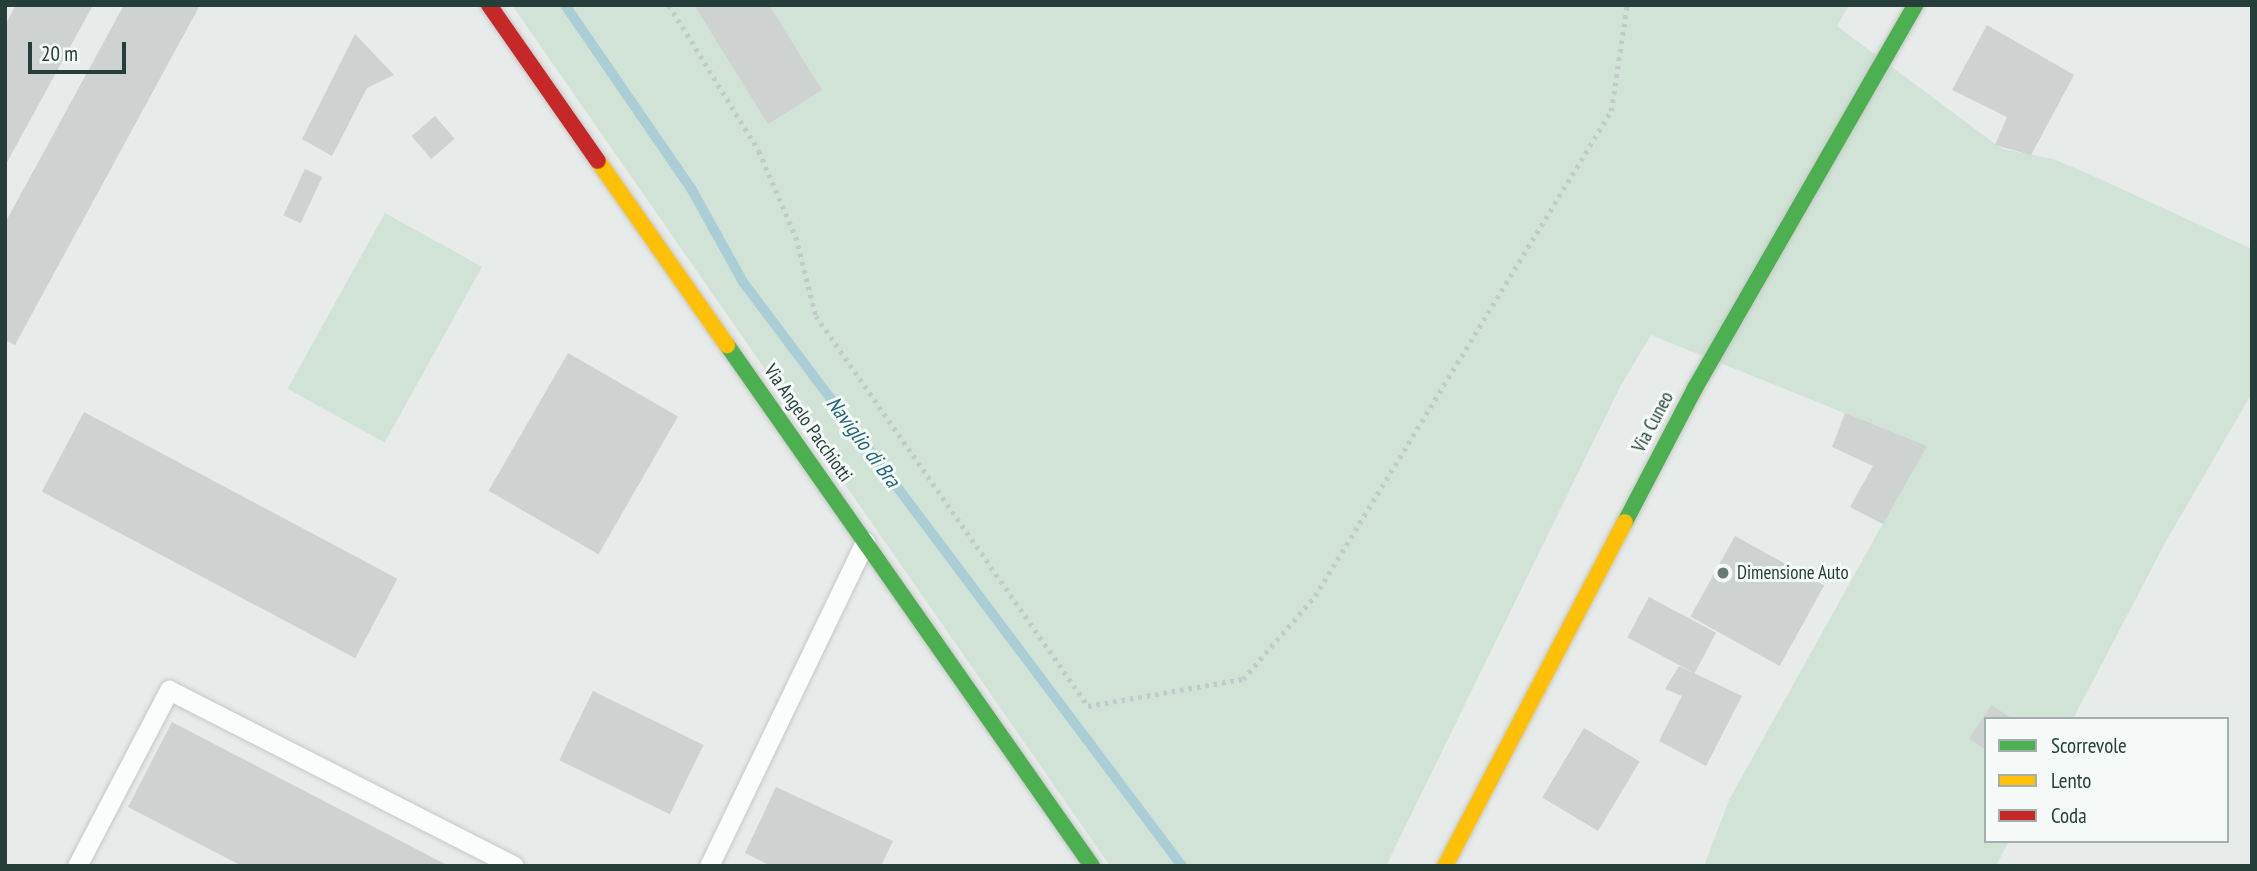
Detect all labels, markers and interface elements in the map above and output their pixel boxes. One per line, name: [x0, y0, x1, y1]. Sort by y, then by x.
scale bar: [32, 28, 130, 72]
text: 20 m: [41, 40, 78, 67]
street label: Via Angelo Pacchiotti: [759, 360, 857, 486]
street label: Via Cuneo: [1628, 388, 1678, 456]
water label: Naviglio di Bra: [821, 392, 905, 492]
place label: Dimensione Auto: [1737, 562, 1849, 584]
marker: Dimensione Auto: [1715, 565, 1731, 581]
legend: [1984, 717, 2229, 843]
text: Scorrevole: [2051, 732, 2127, 759]
text: Lento: [2051, 767, 2091, 794]
text: Coda: [2051, 802, 2087, 829]

